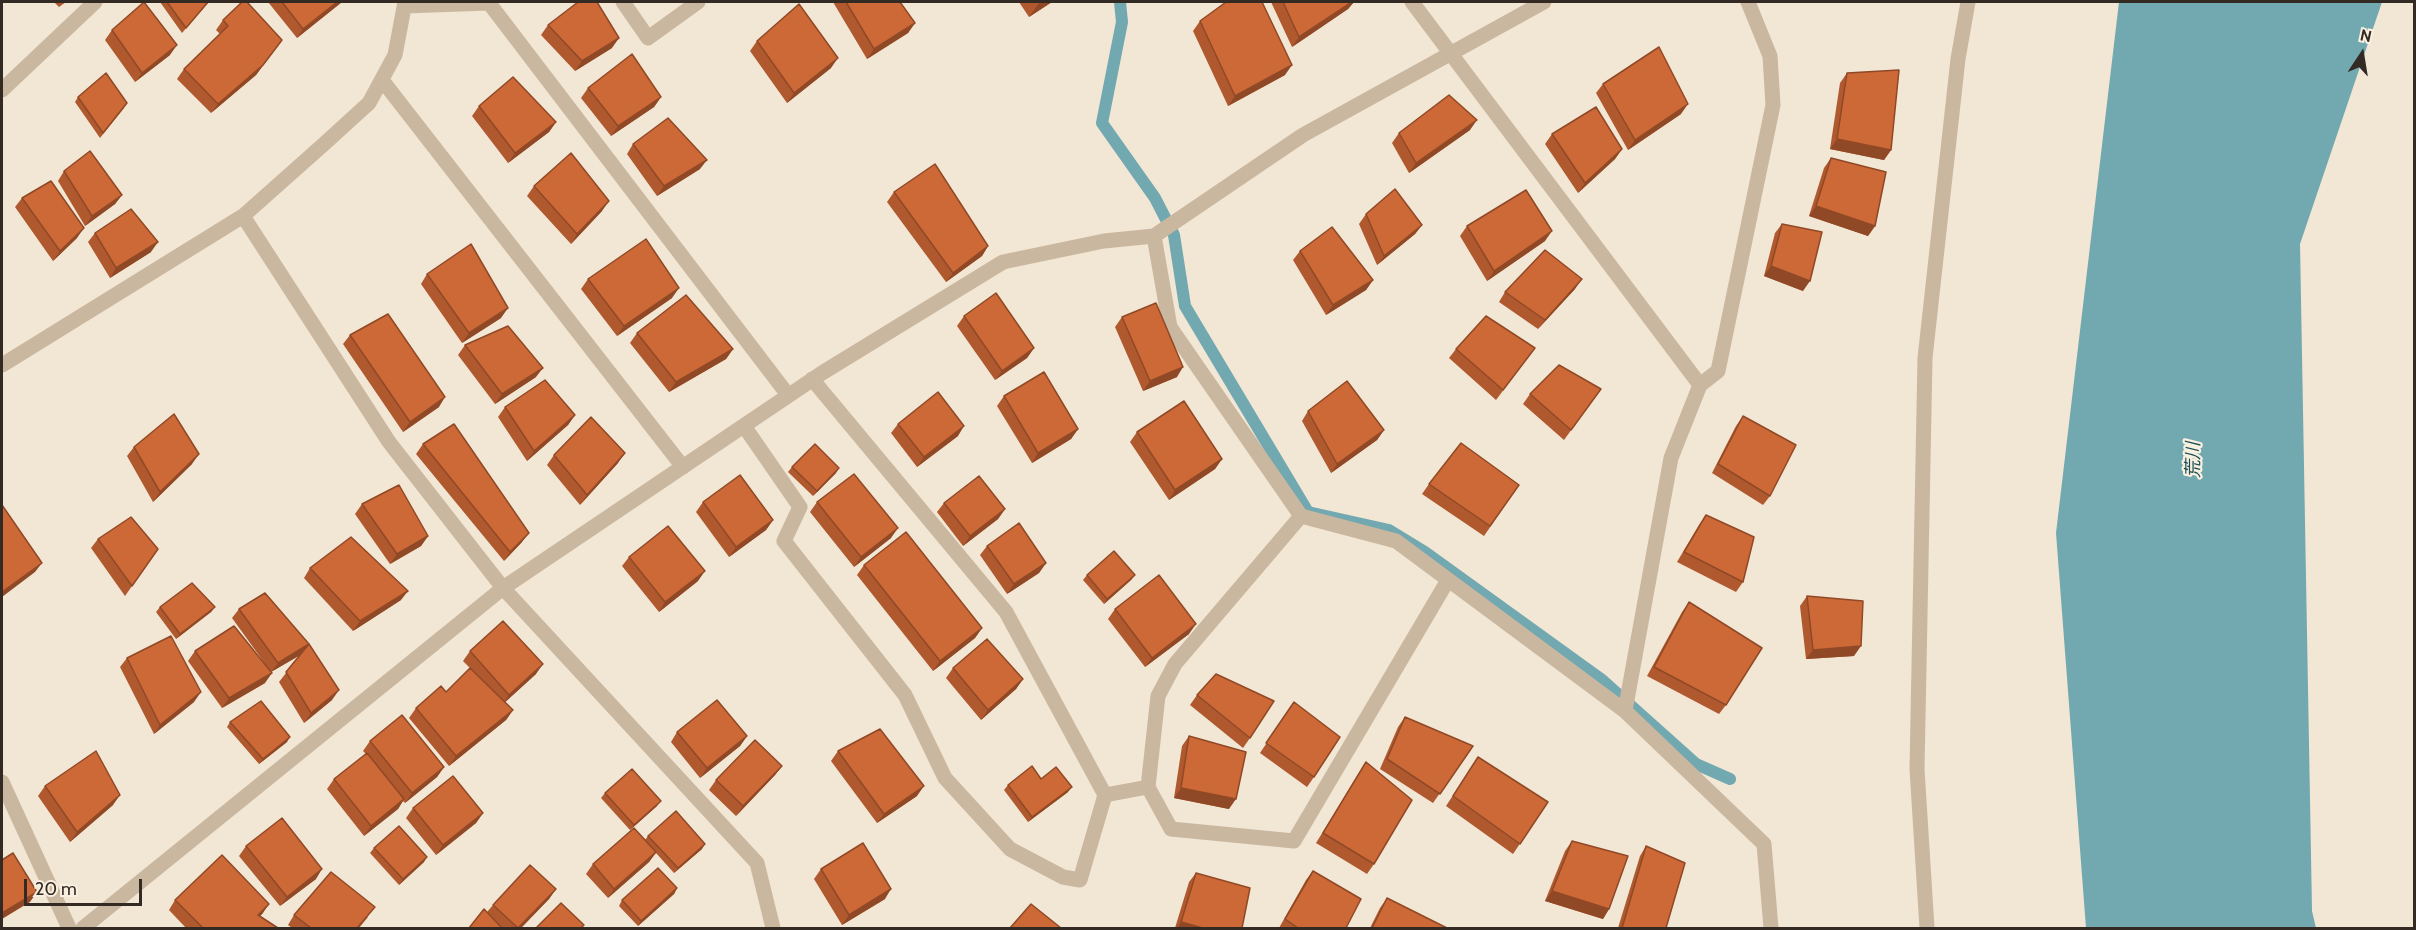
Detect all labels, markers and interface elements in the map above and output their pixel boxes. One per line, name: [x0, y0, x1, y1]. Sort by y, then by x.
north arrow: [2332, 24, 2392, 84]
text: N: [2358, 25, 2373, 46]
water label: 荒川: [2183, 442, 2205, 478]
scale bar: [27, 867, 146, 905]
text: 20 m: [35, 878, 77, 900]

